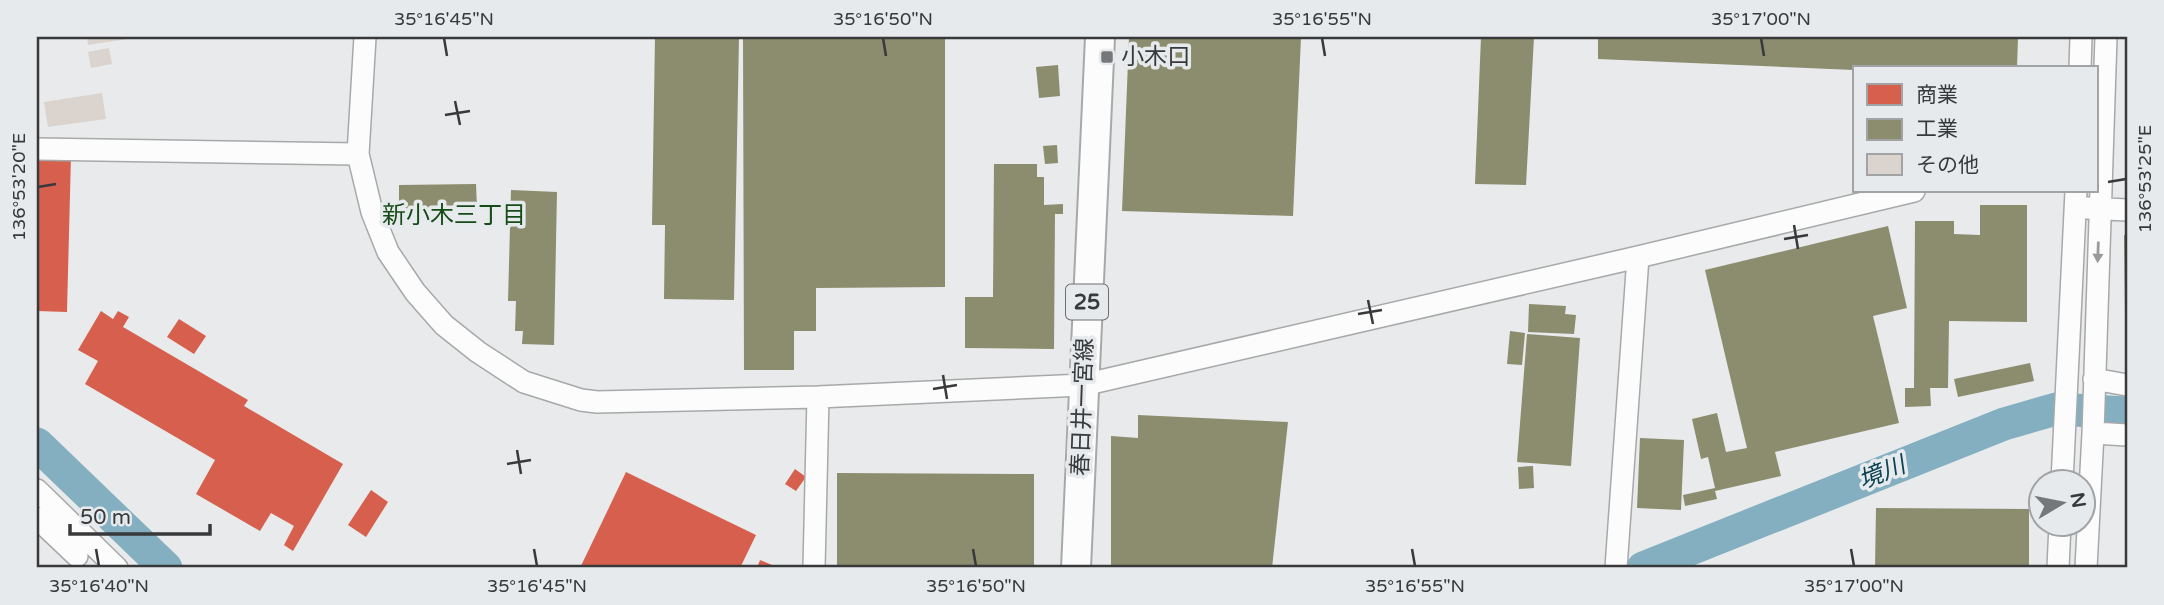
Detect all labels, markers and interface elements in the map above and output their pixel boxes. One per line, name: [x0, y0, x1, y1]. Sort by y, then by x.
text: 35°16'45"N: [394, 8, 494, 30]
text: 35°16'50"N: [833, 8, 933, 30]
text: 35°16'55"N: [1272, 8, 1372, 30]
text: 35°17'00"N: [1711, 8, 1811, 30]
place label: 小木口: [1121, 43, 1190, 71]
marker: 小木口: [1099, 49, 1115, 65]
legend: [1853, 66, 2098, 192]
text: 商業: [1916, 83, 1958, 108]
text: 工業: [1916, 117, 1958, 142]
text: 136°53'25"E: [2134, 125, 2156, 233]
text: 136°53'20"E: [8, 133, 30, 241]
text: その他: [1916, 153, 1979, 178]
district label: 新小木三丁目: [382, 201, 526, 230]
one-way arrow: [2093, 241, 2104, 263]
road number: 25: [1066, 284, 1108, 320]
street label: 春日井一宮線: [1067, 338, 1099, 476]
water label: 境川: [1854, 449, 1912, 495]
north arrow: [2028, 468, 2098, 538]
text: N: [2066, 491, 2090, 510]
scale bar: [70, 493, 210, 537]
text: 50 m: [80, 505, 131, 530]
text: 35°16'40"N: [49, 575, 149, 597]
text: 35°16'45"N: [487, 575, 587, 597]
text: 35°16'50"N: [926, 575, 1026, 597]
text: 35°16'55"N: [1365, 575, 1465, 597]
text: 35°17'00"N: [1804, 575, 1904, 597]

